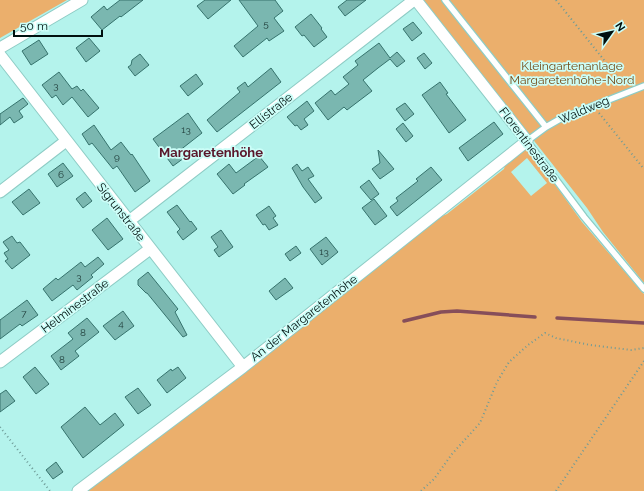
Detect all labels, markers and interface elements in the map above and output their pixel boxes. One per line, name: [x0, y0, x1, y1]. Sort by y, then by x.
scale bar: [14, 12, 102, 38]
north arrow: [592, 12, 632, 52]
house number: 5: [263, 18, 269, 29]
text: 50 m: [20, 19, 48, 33]
text: N: [612, 20, 628, 34]
park label: Kleingartenanlage Margaretenhöhe-Nord: [509, 59, 635, 87]
house number: 3: [53, 80, 59, 91]
street label: Ellistraße: [247, 90, 295, 132]
street label: Waldweg: [557, 93, 611, 127]
street label: Florentinestraße: [496, 105, 562, 185]
house number: 13: [181, 124, 191, 135]
district label: Margaretenhöhe: [159, 145, 263, 160]
house number: 9: [114, 151, 120, 162]
house number: 6: [58, 169, 64, 180]
street label: Sigrunstraße: [94, 180, 148, 244]
house number: 13: [319, 246, 329, 257]
house number: 3: [76, 271, 82, 282]
street label: An der Margaretenhöhe: [248, 272, 360, 364]
street label: Helminestraße: [38, 276, 112, 336]
house number: 7: [21, 308, 27, 319]
house number: 4: [118, 318, 124, 329]
house number: 8: [80, 327, 86, 338]
house number: 8: [59, 354, 65, 365]

